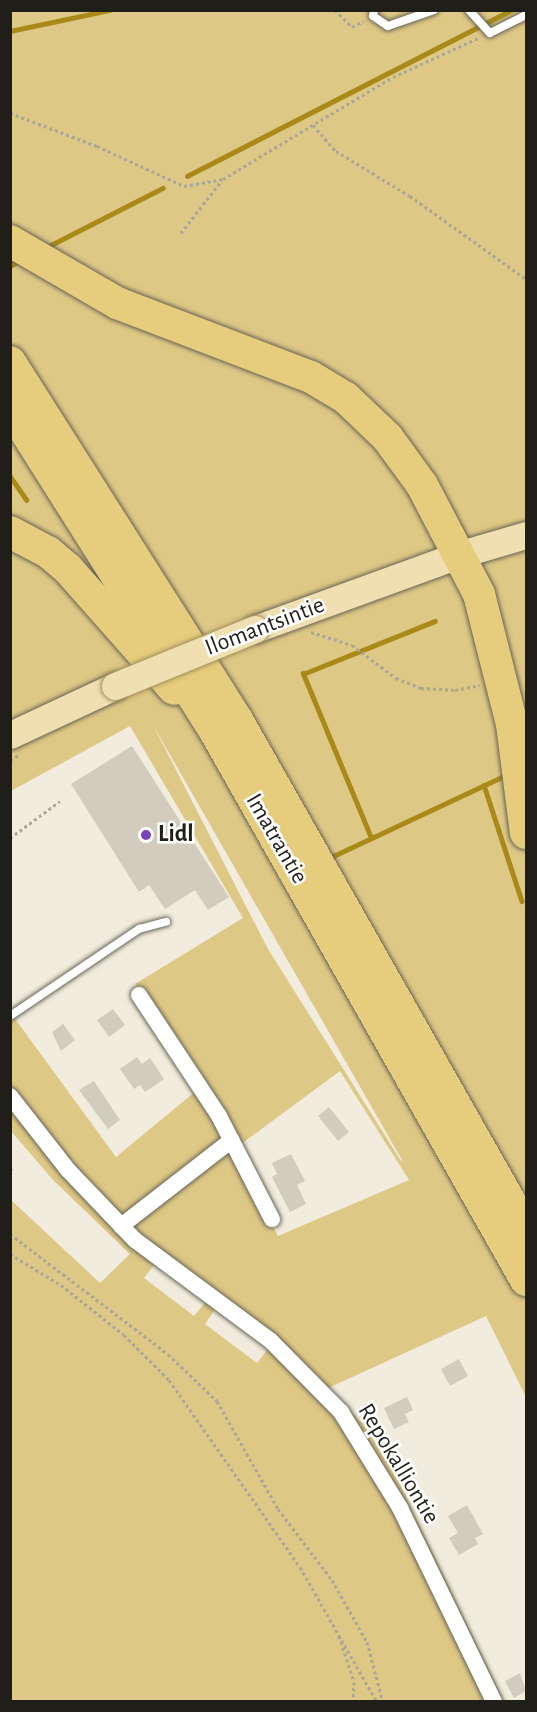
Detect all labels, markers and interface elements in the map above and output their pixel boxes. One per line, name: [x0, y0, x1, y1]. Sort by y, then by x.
street label: Ilomantsintie: [201, 591, 329, 663]
street label: Imatrantie: [239, 789, 313, 889]
place label: Lidl: [158, 821, 194, 849]
marker: Lidl: [139, 828, 153, 842]
street label: Repokalliontie: [351, 1399, 445, 1529]

